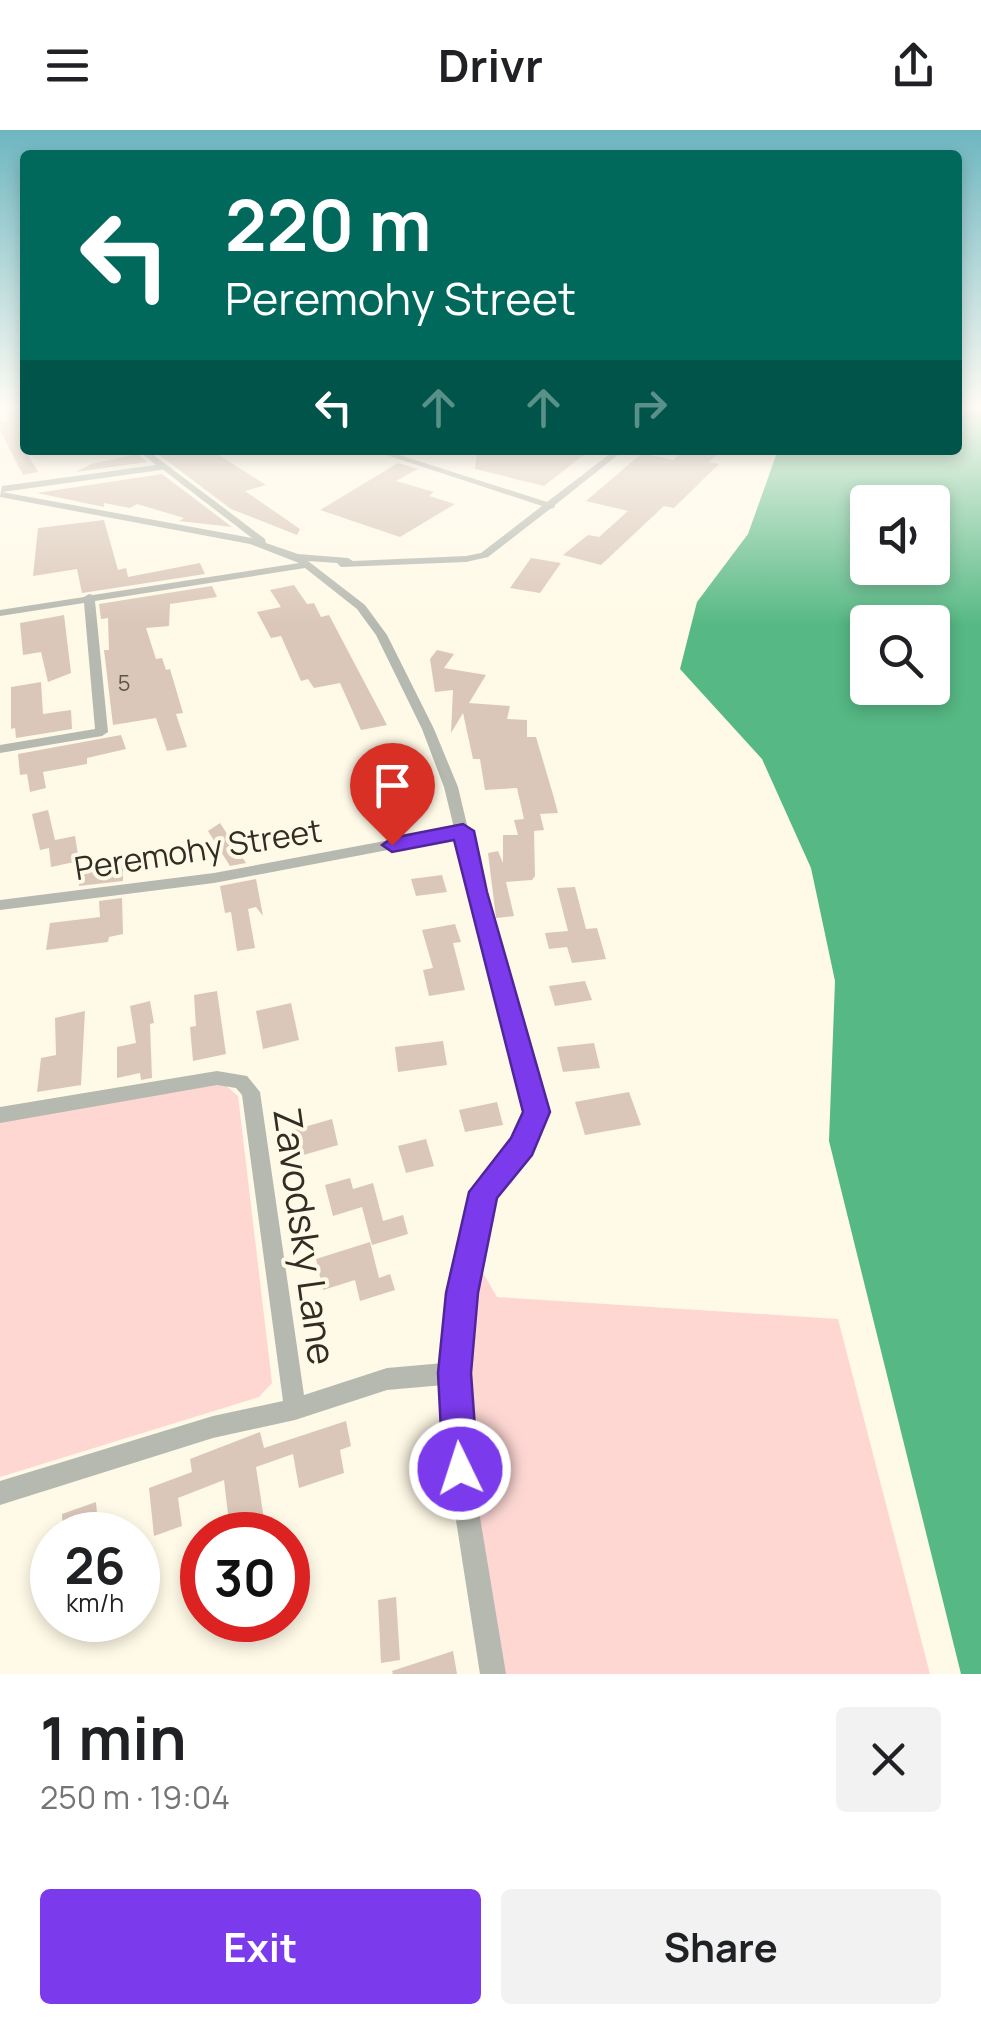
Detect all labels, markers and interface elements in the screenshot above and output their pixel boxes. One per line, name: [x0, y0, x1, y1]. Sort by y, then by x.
text: Drivr: [438, 34, 543, 96]
icon: menu: [40, 38, 95, 93]
icon: share: [886, 38, 941, 93]
text: 220 m: [225, 176, 431, 272]
icon: left: [60, 190, 190, 320]
text: Peremohy Street: [225, 267, 576, 329]
icon: left: [306, 380, 361, 435]
icon: ahead: [411, 380, 466, 435]
icon: ahead: [516, 380, 571, 435]
icon: right: [621, 380, 676, 435]
map controls: [850, 485, 950, 705]
button: sound: [850, 485, 950, 585]
button: search: [850, 605, 950, 705]
house number: 5: [118, 668, 130, 698]
pin: [350, 743, 435, 846]
icon: arrive: [365, 758, 420, 813]
street label: Peremohy Street: [71, 808, 325, 890]
street label: Zavodsky Lane: [262, 1104, 350, 1368]
position arrow: [408, 1417, 512, 1521]
speed limit sign: 30: [180, 1512, 310, 1642]
text: 26: [65, 1531, 125, 1599]
text: km/h: [66, 1585, 124, 1620]
text: 1 min: [40, 1696, 187, 1778]
button: close: [836, 1707, 941, 1812]
text: 250 m · 19:04: [40, 1775, 230, 1819]
button: Exit: [40, 1889, 481, 2004]
button: Share: [501, 1889, 941, 2004]

